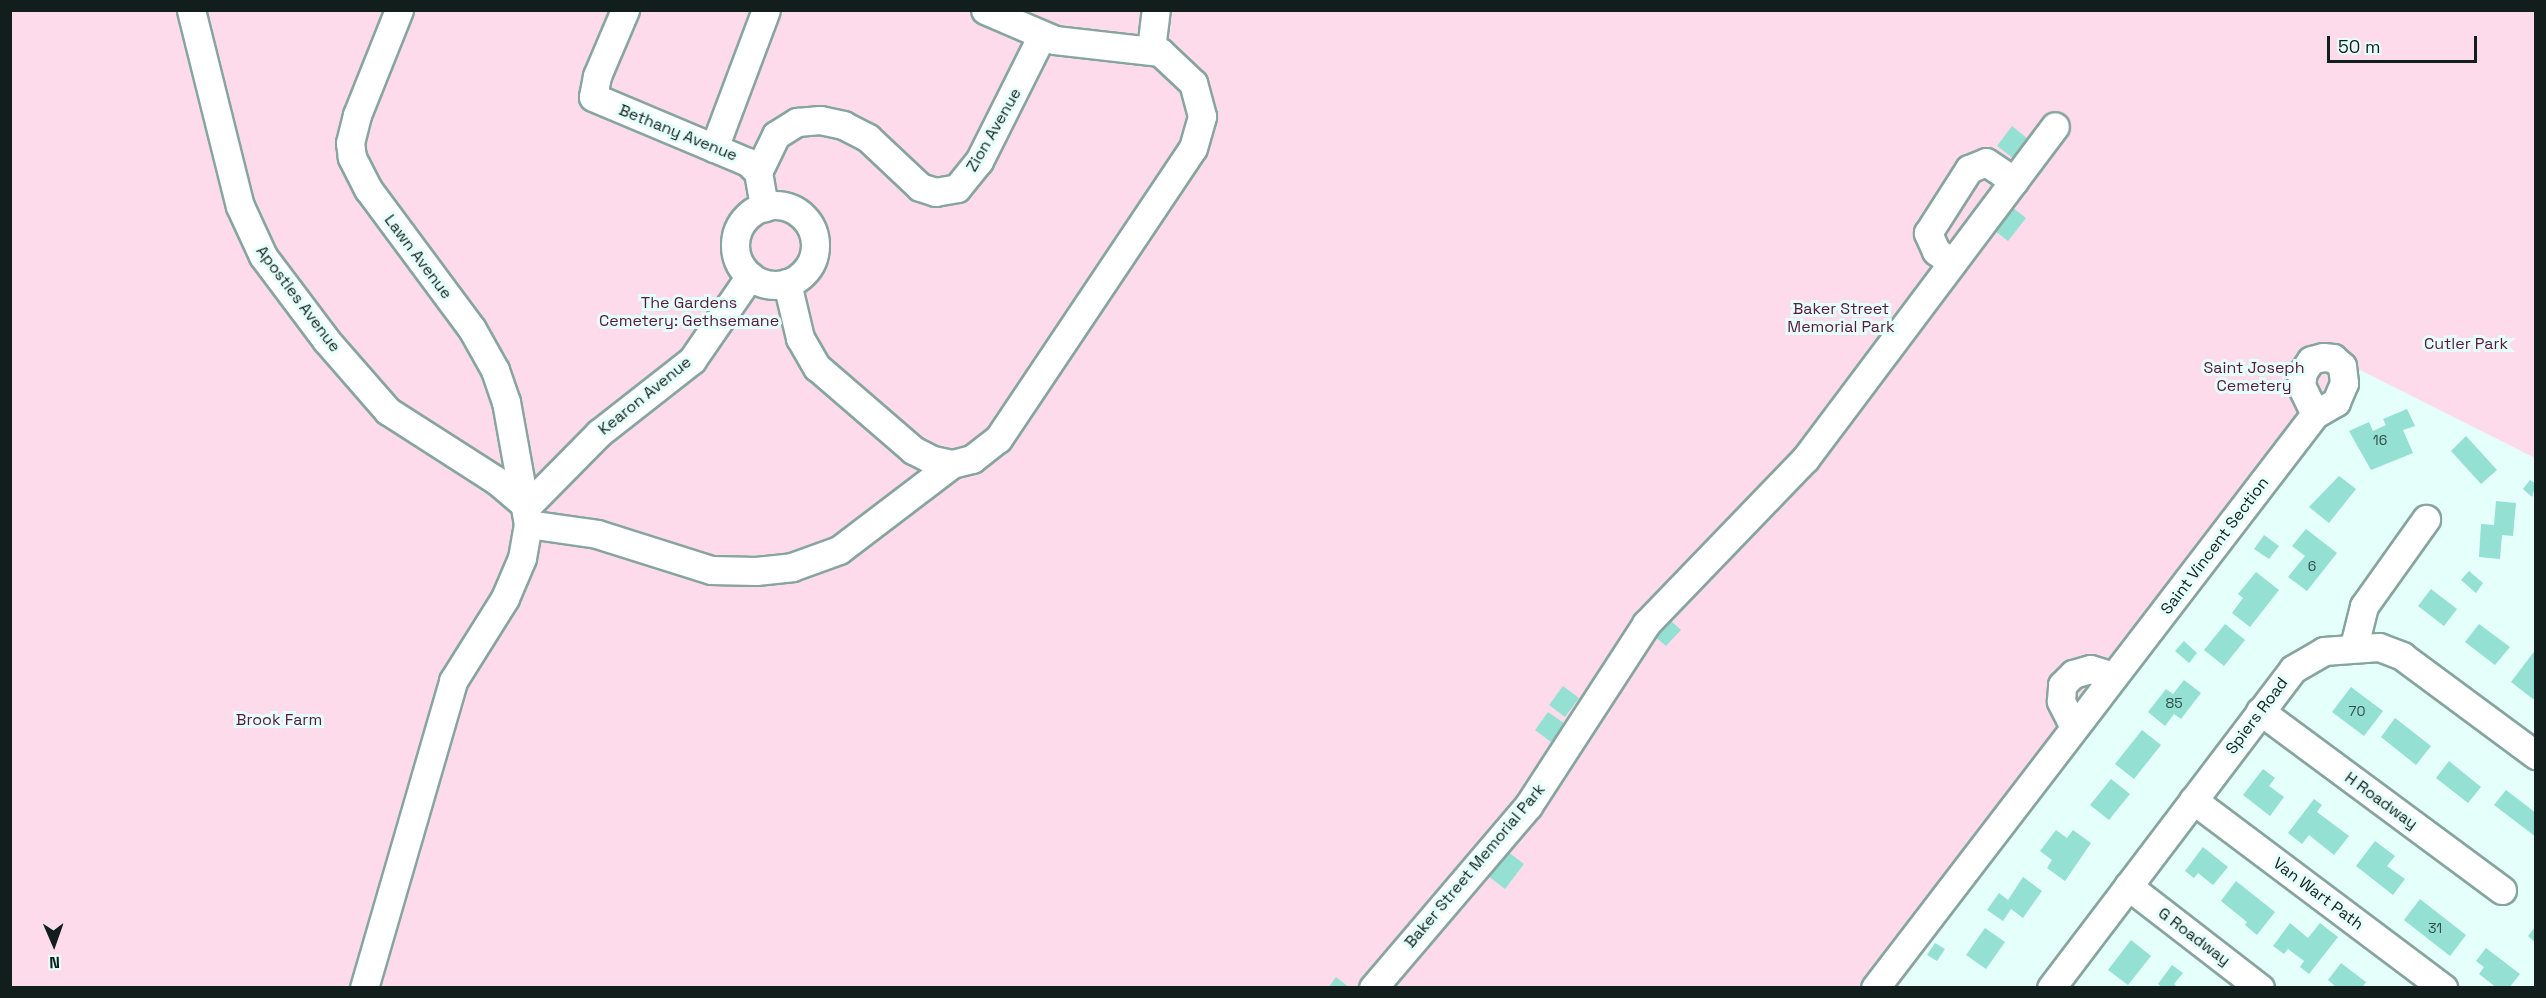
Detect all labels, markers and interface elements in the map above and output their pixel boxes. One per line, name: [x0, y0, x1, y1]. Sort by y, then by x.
scale bar: [2330, 24, 2480, 62]
text: 50 m: [2338, 35, 2380, 58]
street label: Zion Avenue: [962, 85, 1026, 175]
street label: Bethany Avenue: [616, 100, 740, 166]
street label: Lawn Avenue: [380, 211, 456, 303]
street label: Apostles Avenue: [252, 242, 344, 356]
park label: The Gardens Cemetery: Gethsemane: [599, 293, 779, 331]
park label: Baker Street Memorial Park: [1787, 299, 1895, 337]
park label: Cutler Park: [2424, 334, 2508, 354]
street label: Kearon Avenue: [595, 353, 695, 439]
park label: Saint Joseph Cemetery: [2204, 358, 2304, 396]
house number: 16: [2373, 432, 2387, 448]
street label: Saint Vincent Section: [2157, 473, 2273, 619]
house number: 6: [2308, 558, 2316, 574]
street label: Spiers Road: [2222, 674, 2292, 758]
house number: 85: [2165, 695, 2183, 711]
house number: 70: [2349, 703, 2365, 719]
park label: Brook Farm: [236, 710, 322, 730]
street label: H Roadway: [2341, 768, 2421, 834]
street label: Baker Street Memorial Park: [1401, 780, 1549, 952]
street label: Van Wart Path: [2269, 854, 2367, 934]
street label: G Roadway: [2154, 904, 2234, 970]
north arrow: [24, 914, 84, 974]
house number: 31: [2428, 920, 2442, 936]
text: N: [49, 952, 60, 973]

